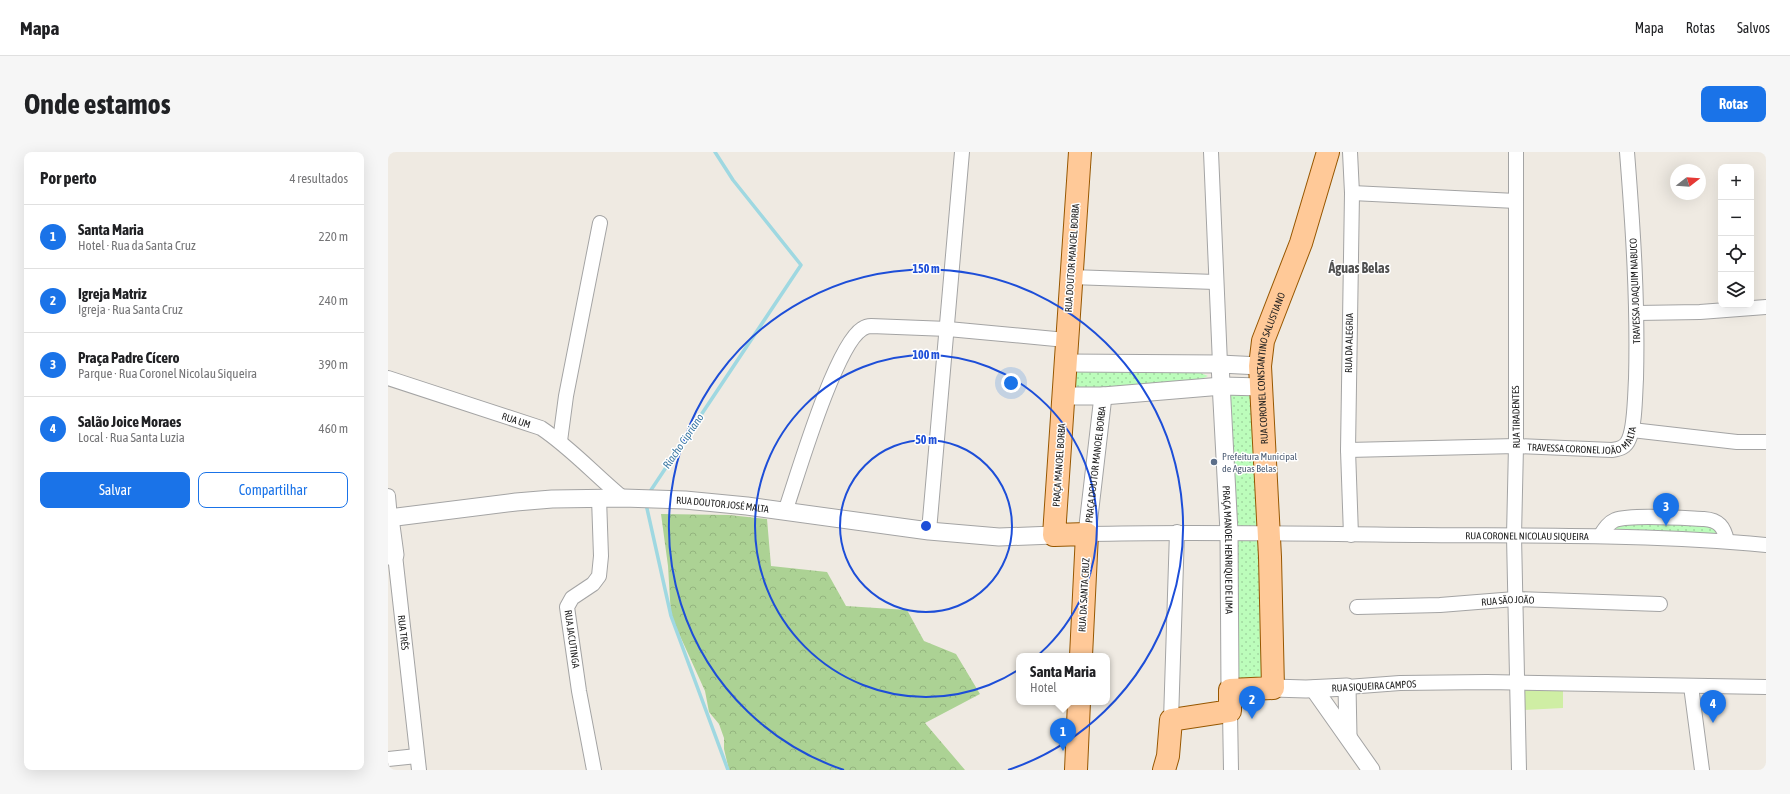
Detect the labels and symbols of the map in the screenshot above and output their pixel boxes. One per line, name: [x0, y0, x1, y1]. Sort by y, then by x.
north arrow: [1670, 164, 1706, 200]
street label: RUA DOUTOR MANOEL BORBA: [1063, 203, 1081, 313]
street label: TRAVESSA JOAQUIM NABUCO: [1628, 238, 1642, 344]
district label: Águas Belas: [1327, 260, 1390, 276]
text: 150 m: [912, 262, 940, 276]
street label: RUA CORONEL CONSTANTINO SALUSTIANO: [1254, 291, 1287, 445]
street label: RUA DA ALEGRIA: [1343, 313, 1355, 373]
text: 100 m: [912, 348, 940, 362]
your location: [1001, 373, 1021, 393]
street label: RUA TIRADENTES: [1510, 386, 1522, 448]
street label: PRAÇA DOUTOR MANOEL BORBA: [1083, 405, 1107, 523]
street label: RUA UM: [500, 410, 532, 430]
water label: Riacho Cipriano: [660, 411, 706, 471]
street label: PRAÇA MANOEL BORBA: [1051, 423, 1067, 507]
street label: TRAVESSA CORONEL JOÃO MALTA: [1527, 426, 1638, 456]
text: 50 m: [915, 433, 937, 447]
place label: Prefeitura Municipal de Aguas Belas: [1222, 451, 1298, 474]
marker: Prefeitura Municipal de Aguas Belas: [1209, 457, 1219, 467]
street label: PRAÇA MANOEL HENRIQUE DE LIMA: [1221, 485, 1235, 614]
pin: 3: [1653, 493, 1679, 526]
street label: RUA DOUTOR JOSÉ MALTA: [676, 494, 770, 514]
centre of rings: [919, 519, 933, 533]
street label: RUA CORONEL NICOLAU SIQUEIRA: [1465, 530, 1589, 542]
street label: RUA DA SANTA CRUZ: [1077, 557, 1091, 632]
street label: RUA SÃO JOÃO: [1481, 593, 1535, 607]
street label: RUA JACUTINGA: [562, 609, 582, 669]
street label: RUA TRÊS: [396, 614, 411, 651]
street label: RUA SIQUEIRA CAMPOS: [1331, 678, 1417, 694]
pin: 2: [1239, 686, 1265, 719]
pin: 4: [1700, 690, 1726, 723]
pin: 1: [1050, 718, 1076, 751]

